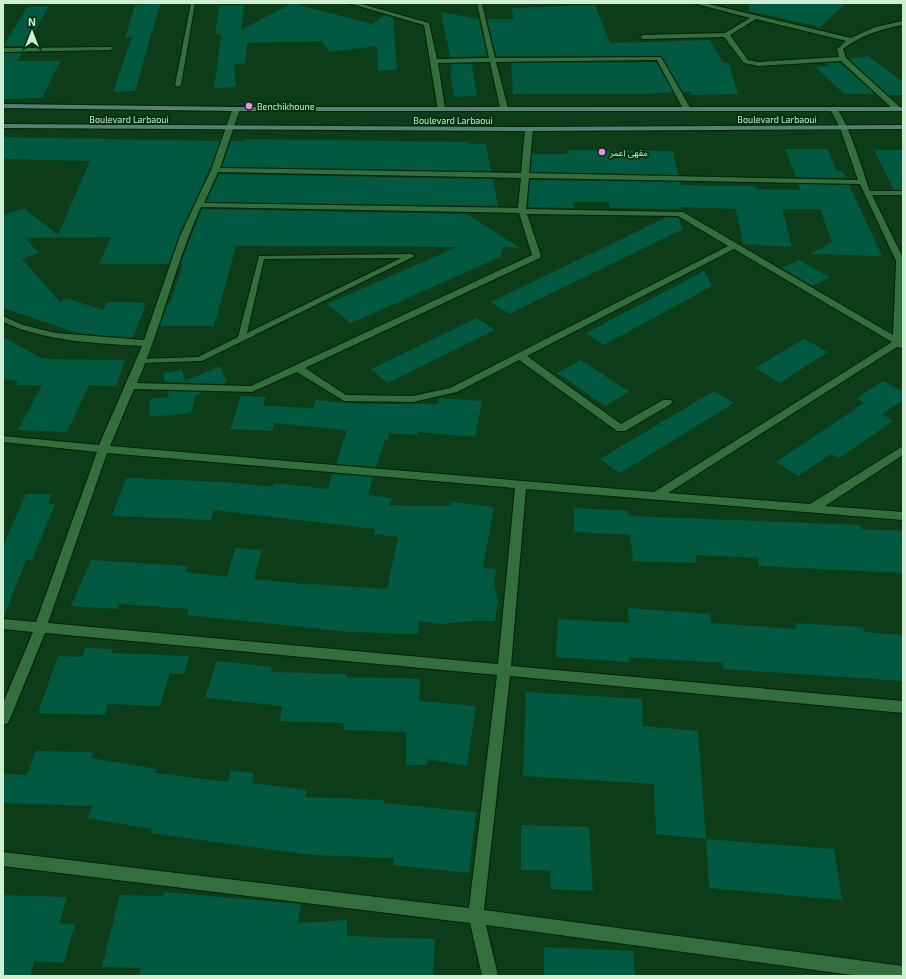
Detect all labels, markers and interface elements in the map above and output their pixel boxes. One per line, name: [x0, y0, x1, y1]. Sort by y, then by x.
north arrow: [12, 12, 52, 52]
text: N: [28, 15, 36, 28]
marker: Benchikhoune: [244, 101, 254, 111]
place label: Benchikhoune: [257, 101, 315, 112]
street label: Boulevard Larbaoui: [89, 114, 169, 125]
street label: Boulevard Larbaoui: [737, 114, 817, 125]
street label: Boulevard Larbaoui: [413, 115, 493, 126]
marker: مقهى اعمر: [597, 147, 607, 157]
place label: مقهى اعمر: [609, 147, 648, 159]

